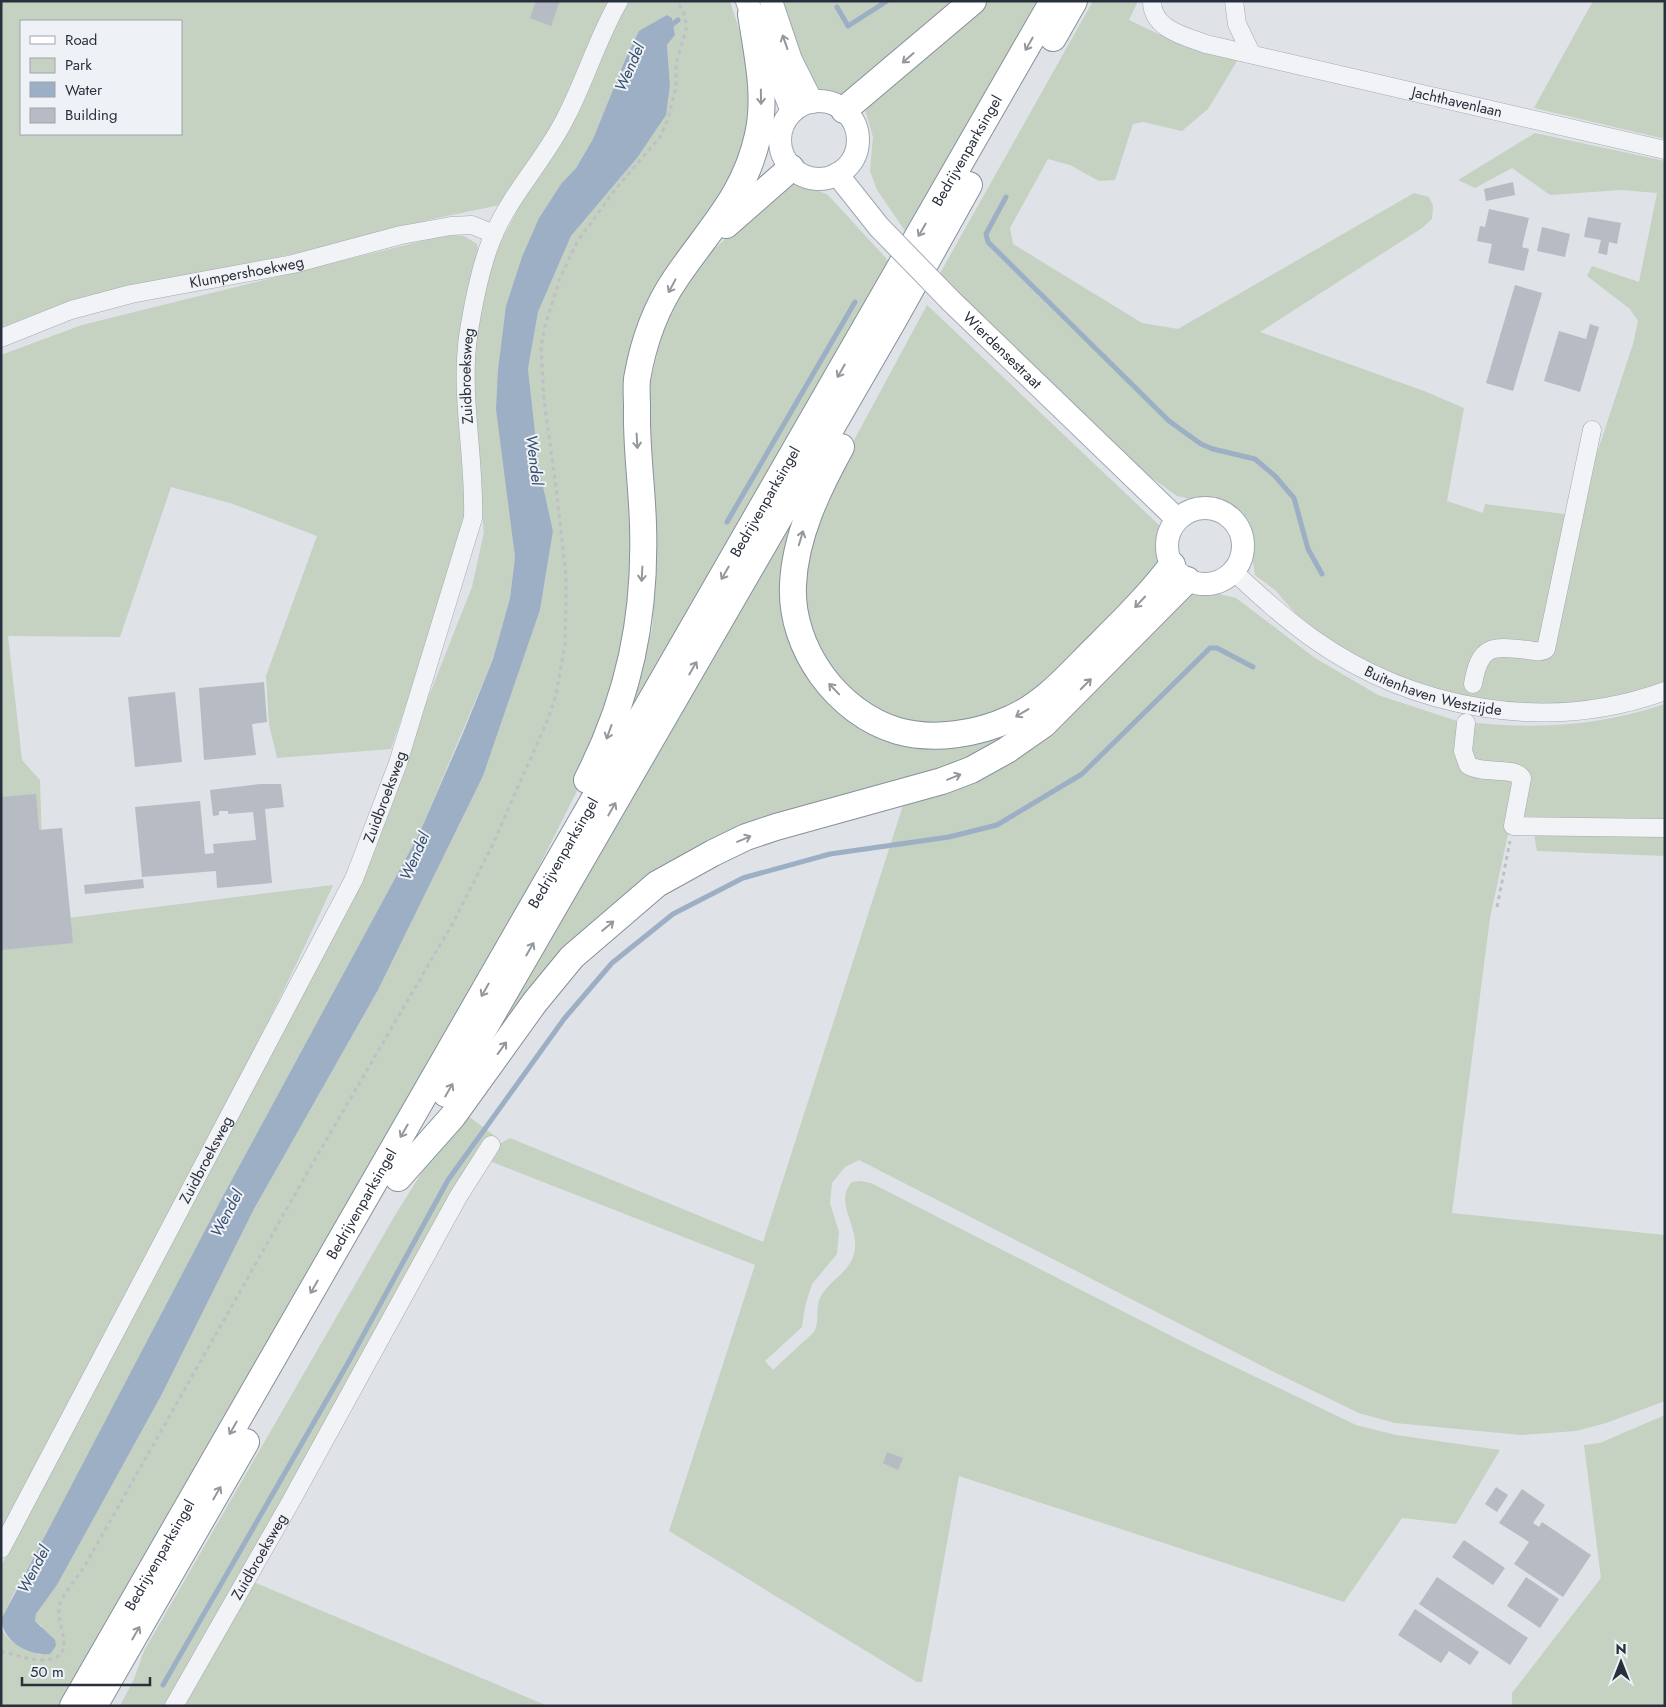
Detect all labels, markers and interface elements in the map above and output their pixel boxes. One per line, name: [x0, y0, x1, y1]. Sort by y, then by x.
legend: [20, 20, 182, 135]
text: Road: [65, 29, 97, 51]
one-way arrow: [780, 34, 789, 50]
one-way arrow: [1023, 36, 1033, 50]
water label: Wendel: [609, 38, 651, 95]
one-way arrow: [901, 52, 914, 63]
text: Park: [65, 54, 92, 76]
text: Water: [65, 79, 103, 101]
street label: Jachthavenlaan: [1408, 80, 1505, 123]
one-way arrow: [756, 88, 766, 105]
street label: Bedrijvenparksingel: [926, 91, 1008, 210]
text: Building: [65, 104, 117, 126]
one-way arrow: [917, 223, 927, 237]
street label: Klumpershoekweg: [188, 251, 306, 294]
one-way arrow: [667, 278, 676, 293]
street label: Wierdensestraat: [958, 307, 1047, 394]
street label: Zuidbroeksweg: [455, 326, 480, 425]
one-way arrow: [836, 364, 846, 378]
one-way arrow: [632, 433, 641, 449]
water label: Wendel: [520, 434, 549, 488]
street label: Bedrijvenparksingel: [725, 442, 806, 561]
one-way arrow: [797, 531, 807, 547]
one-way arrow: [720, 565, 730, 579]
one-way arrow: [638, 566, 647, 582]
one-way arrow: [1134, 596, 1146, 609]
street label: Buitenhaven Westzijde: [1361, 660, 1503, 721]
one-way arrow: [689, 662, 699, 676]
one-way arrow: [1080, 678, 1092, 691]
one-way arrow: [828, 683, 840, 695]
one-way arrow: [1015, 708, 1029, 718]
one-way arrow: [604, 724, 613, 739]
street label: Zuidbroeksweg: [358, 748, 412, 846]
one-way arrow: [946, 771, 961, 781]
street label: Bedrijvenparksingel: [523, 793, 604, 912]
one-way arrow: [607, 802, 617, 816]
water label: Wendel: [394, 827, 436, 884]
one-way arrow: [736, 833, 751, 843]
one-way arrow: [601, 920, 614, 931]
one-way arrow: [526, 943, 536, 957]
one-way arrow: [479, 983, 489, 997]
one-way arrow: [496, 1042, 507, 1055]
one-way arrow: [444, 1083, 454, 1098]
street label: Zuidbroeksweg: [174, 1112, 238, 1207]
one-way arrow: [399, 1124, 409, 1139]
street label: Bedrijvenparksingel: [321, 1144, 402, 1264]
water label: Wendel: [204, 1184, 249, 1241]
one-way arrow: [309, 1280, 319, 1294]
one-way arrow: [228, 1421, 238, 1435]
one-way arrow: [213, 1486, 223, 1500]
street label: Bedrijvenparksingel: [119, 1496, 200, 1615]
street label: Zuidbroeksweg: [226, 1509, 293, 1604]
water label: Wendel: [11, 1540, 56, 1597]
one-way arrow: [131, 1626, 141, 1641]
north arrow: [1596, 1637, 1646, 1687]
text: N: [1615, 1639, 1627, 1659]
scale bar: [22, 1654, 150, 1686]
text: 50 m: [30, 1661, 64, 1683]

